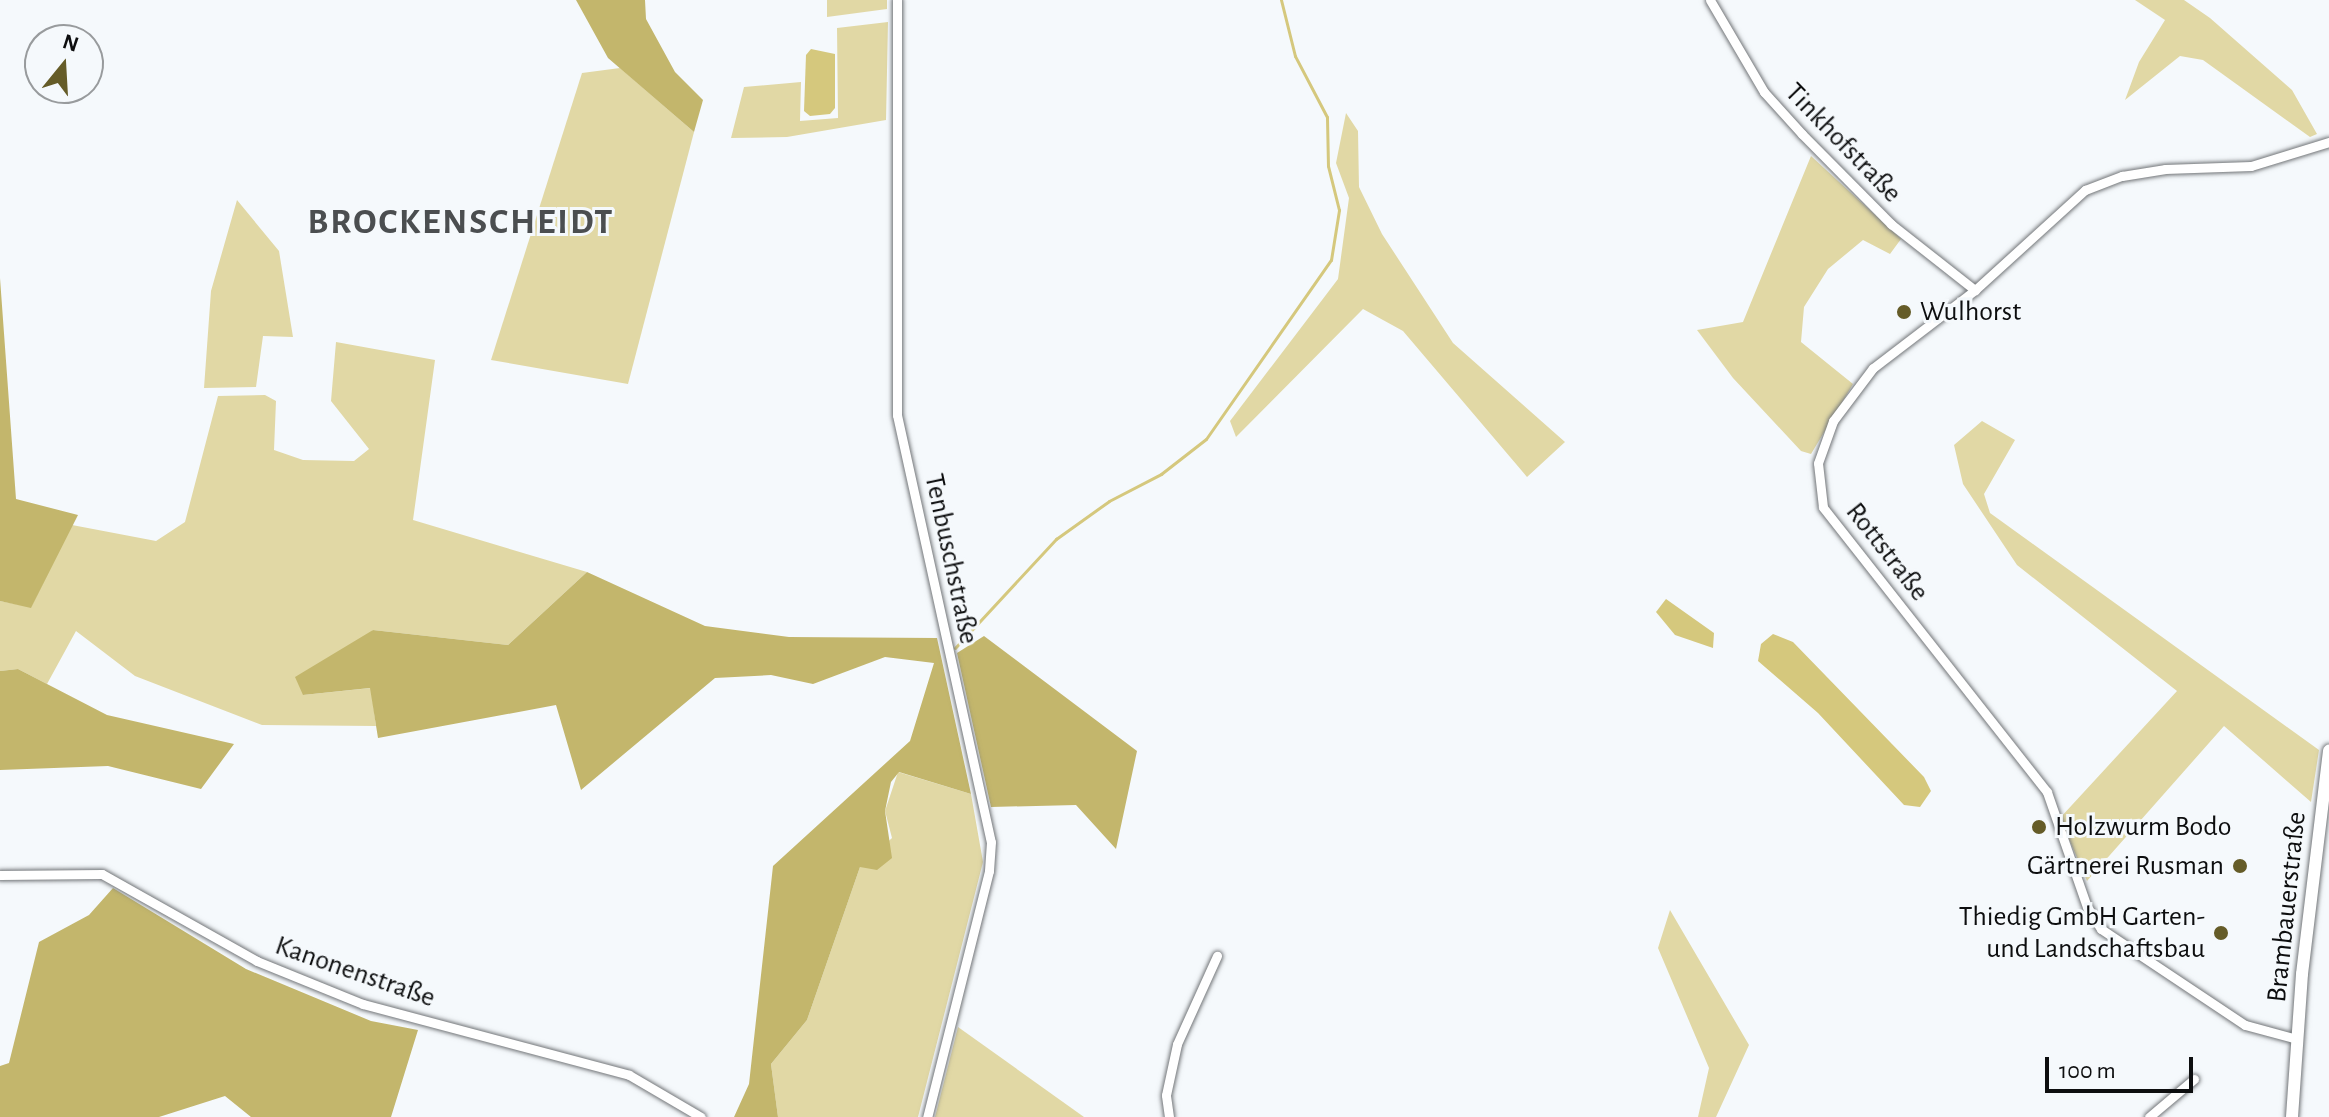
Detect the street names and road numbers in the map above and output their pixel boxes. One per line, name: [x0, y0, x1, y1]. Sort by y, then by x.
street label: Tinkhofstraße: [1778, 76, 1908, 210]
street label: Tenbuschstraße: [917, 471, 985, 647]
street label: Rottstraße: [1838, 496, 1936, 608]
street label: Brambauerstraße: [2260, 810, 2314, 1004]
street label: Kanonenstraße: [271, 929, 439, 1015]

